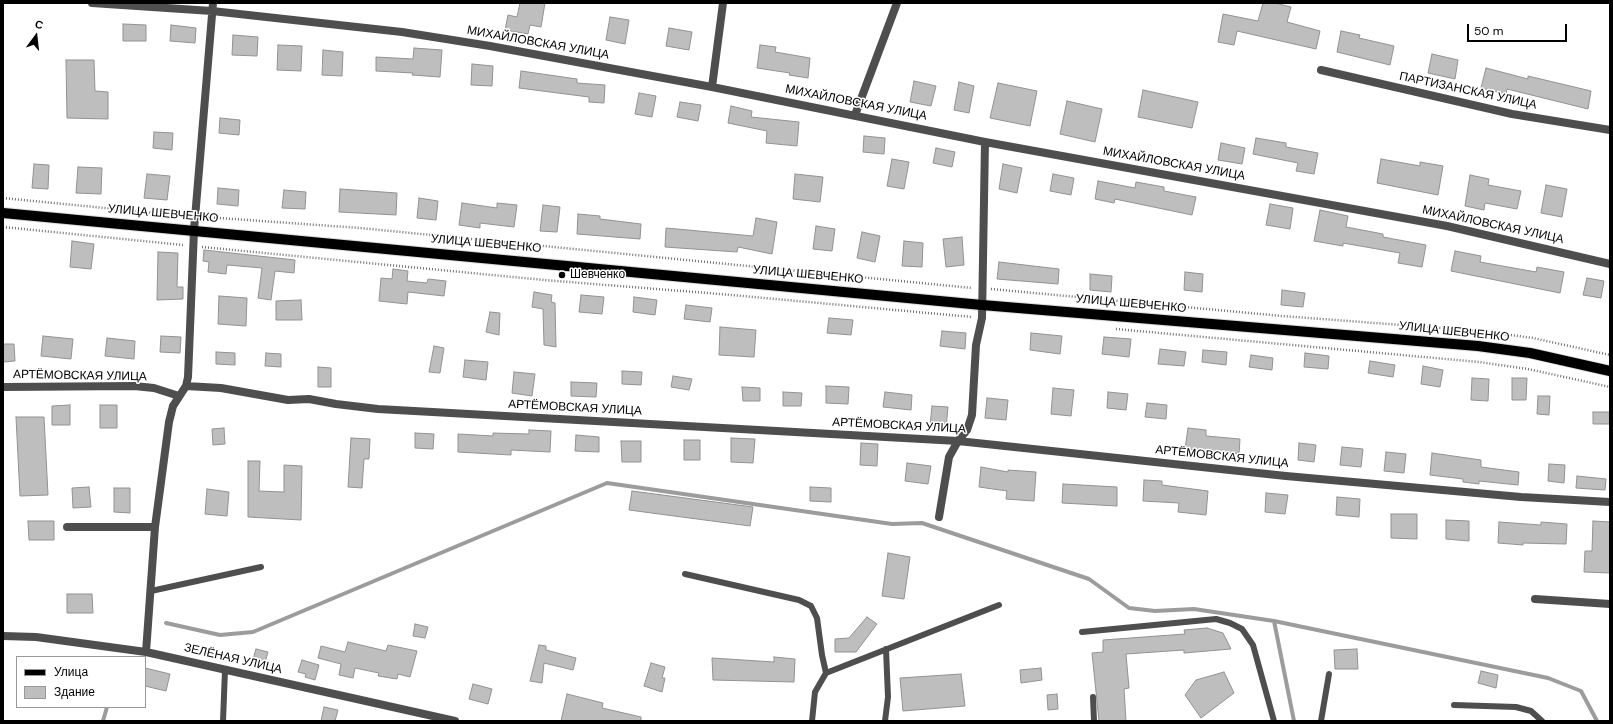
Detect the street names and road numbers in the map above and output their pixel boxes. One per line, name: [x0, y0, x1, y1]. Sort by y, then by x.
street label: МИХАЙЛОВСКАЯ УЛИЦА: [466, 23, 610, 63]
street label: ПАРТИЗАНСКАЯ УЛИЦА: [1398, 69, 1538, 113]
street label: МИХАЙЛОВСКАЯ УЛИЦА: [784, 82, 928, 124]
street label: МИХАЙЛОВСКАЯ УЛИЦА: [1102, 144, 1246, 184]
street label: УЛИЦА ШЕВЧЕНКО: [107, 202, 219, 226]
street label: МИХАЙЛОВСКАЯ УЛИЦА: [1421, 203, 1565, 247]
street label: УЛИЦА ШЕВЧЕНКО: [430, 232, 542, 256]
street label: УЛИЦА ШЕВЧЕНКО: [752, 263, 864, 287]
street label: УЛИЦА ШЕВЧЕНКО: [1075, 292, 1187, 316]
street label: УЛИЦА ШЕВЧЕНКО: [1398, 319, 1510, 345]
street label: АРТЁМОВСКАЯ УЛИЦА: [13, 368, 147, 384]
street label: АРТЁМОВСКАЯ УЛИЦА: [508, 397, 642, 419]
street label: АРТЁМОВСКАЯ УЛИЦА: [832, 415, 966, 437]
street label: АРТЁМОВСКАЯ УЛИЦА: [1155, 443, 1289, 471]
street label: ЗЕЛЁНАЯ УЛИЦА: [183, 641, 283, 677]

